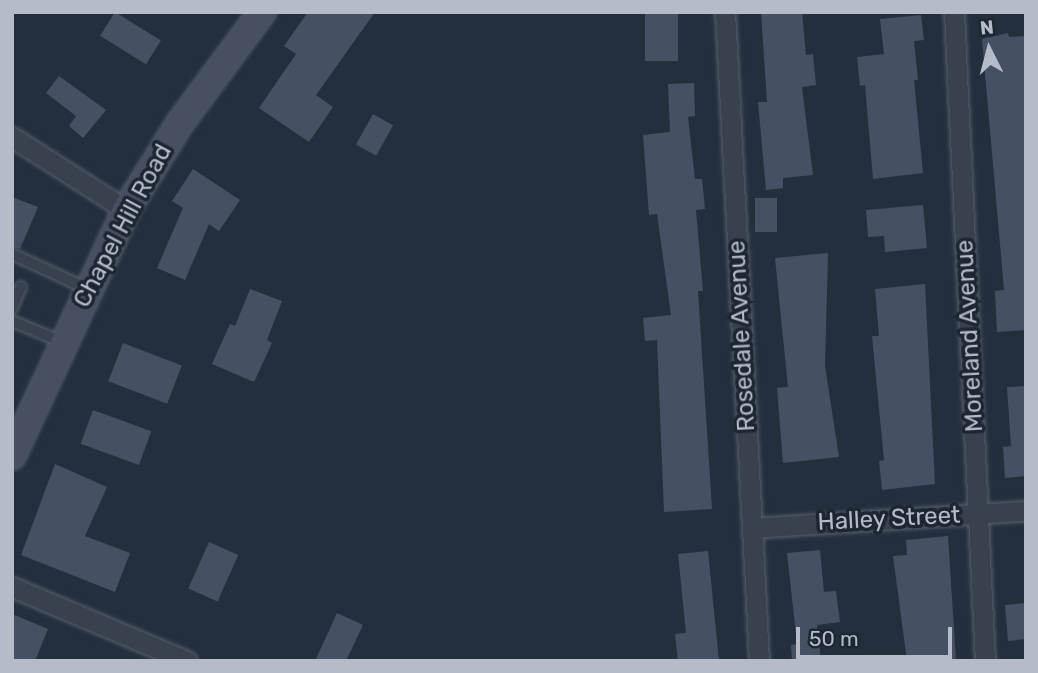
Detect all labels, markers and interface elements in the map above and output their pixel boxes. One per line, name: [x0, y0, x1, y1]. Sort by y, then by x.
north arrow: [954, 14, 1024, 84]
text: N: [979, 15, 995, 40]
street label: Chapel Hill Road: [68, 139, 178, 313]
street label: Rosedale Avenue: [723, 239, 761, 433]
street label: Moreland Avenue: [951, 239, 989, 433]
street label: Halley Street: [817, 501, 961, 537]
scale bar: [800, 614, 956, 658]
text: 50 m: [809, 626, 859, 651]

